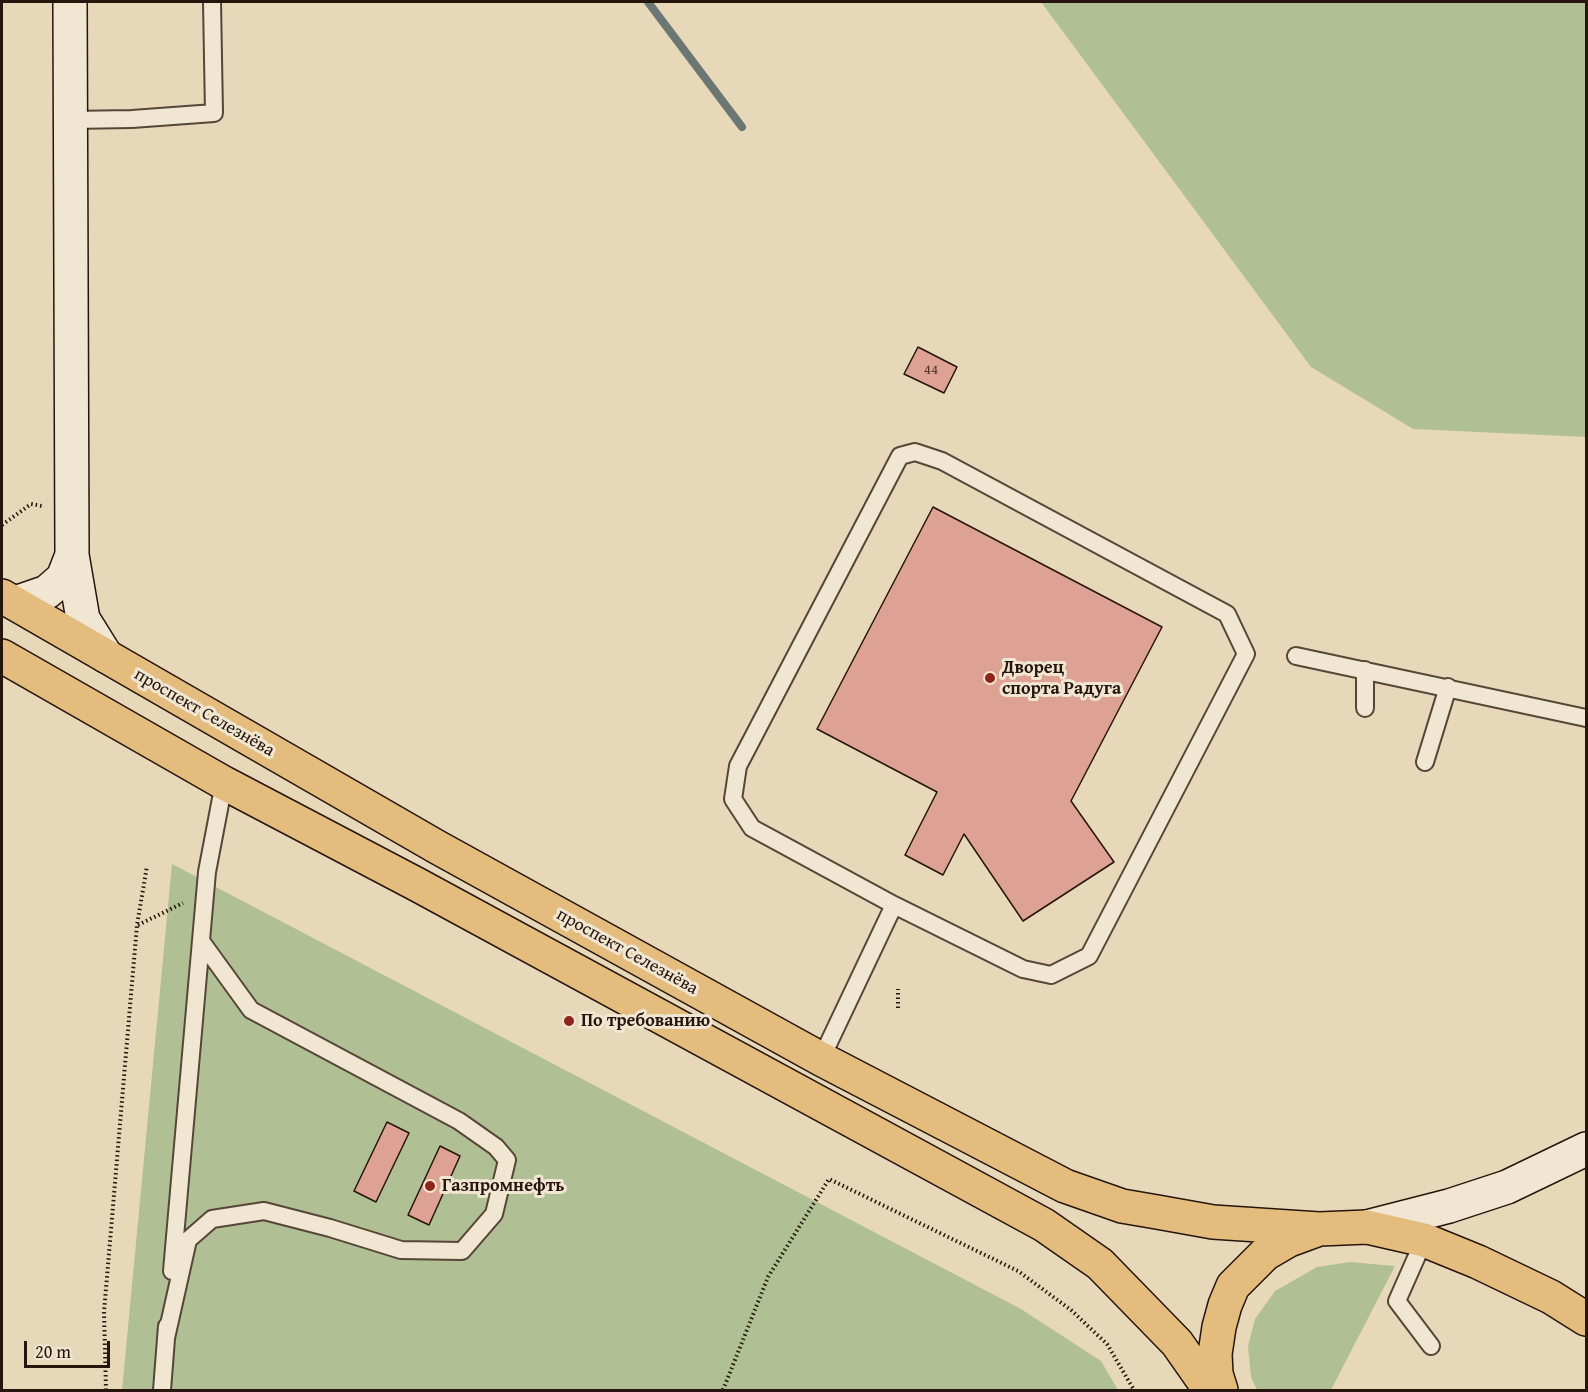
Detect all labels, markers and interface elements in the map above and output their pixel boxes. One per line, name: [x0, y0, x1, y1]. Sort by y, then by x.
house number: 44: [924, 361, 938, 379]
place label: Дворец спорта Радуга: [1002, 657, 1121, 700]
street label: проспект Селезнёва: [130, 664, 278, 762]
marker: Дворец спорта Радуга: [983, 671, 997, 685]
street label: проспект Селезнёва: [553, 904, 701, 1000]
place label: По требованию: [581, 1010, 710, 1032]
marker: По требованию: [562, 1014, 576, 1028]
place label: Газпромнефть: [442, 1175, 564, 1197]
marker: Газпромнефть: [423, 1179, 437, 1193]
scale bar: [27, 1329, 112, 1367]
text: 20 m: [35, 1338, 71, 1365]

